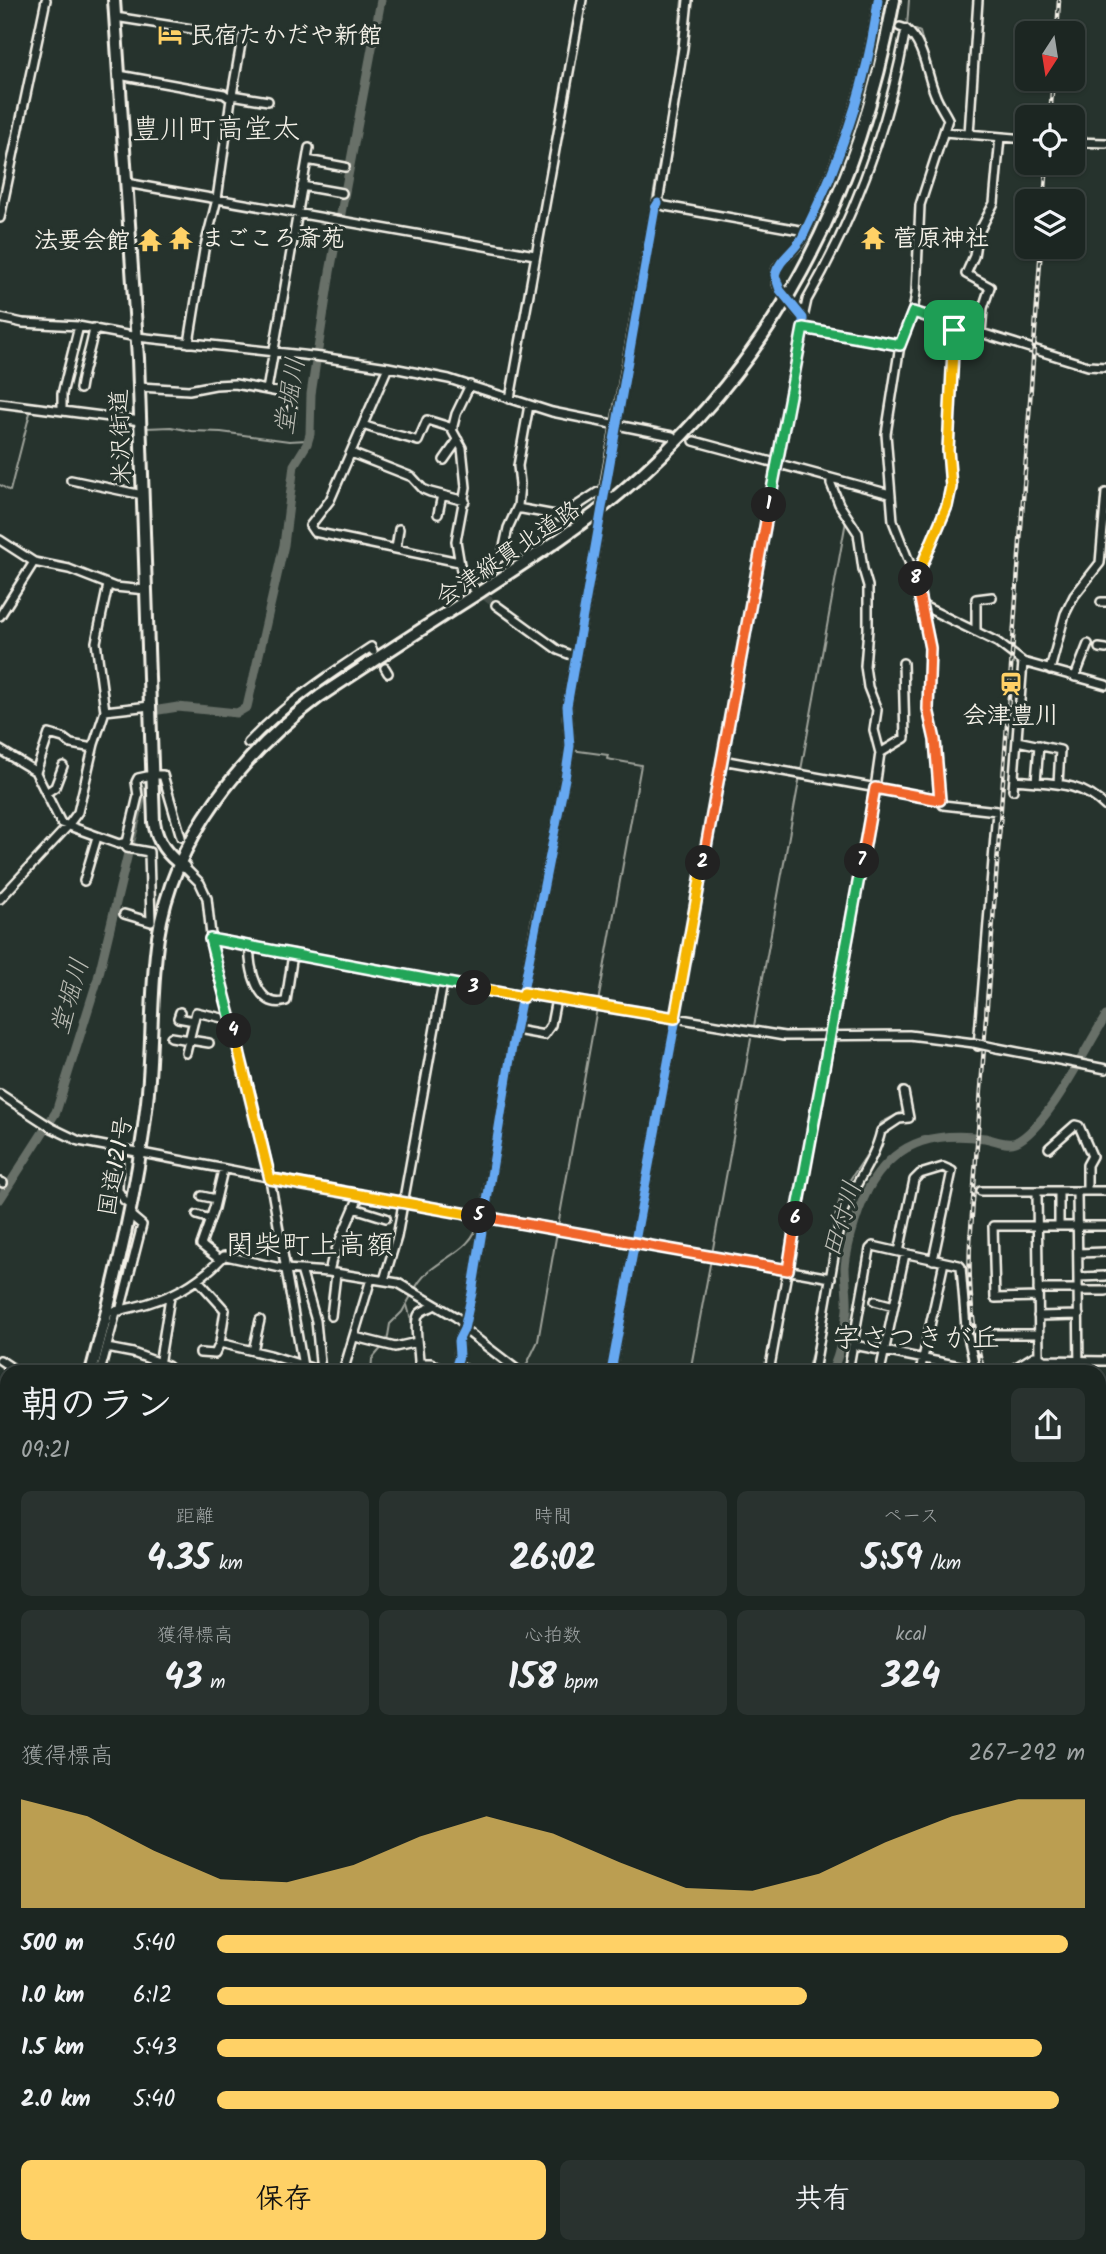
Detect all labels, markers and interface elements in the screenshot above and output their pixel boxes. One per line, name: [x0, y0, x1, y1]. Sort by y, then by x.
place label: 民宿たかだや新館: [190, 17, 382, 56]
hotel icon: 民宿たかだや新館: [156, 21, 184, 49]
north arrow: [1015, 21, 1085, 91]
map controls: [1015, 21, 1085, 259]
button: locate: [1015, 105, 1085, 175]
district label: 豊川町高堂太: [132, 108, 300, 153]
button: layers: [1015, 189, 1085, 259]
place label: まごころ斎苑: [201, 220, 345, 259]
place label: 菅原神社: [893, 220, 989, 259]
place label: 法要会館: [34, 222, 130, 261]
temple icon: まごころ斎苑: [167, 224, 195, 252]
temple icon: 菅原神社: [859, 224, 887, 252]
temple icon: 法要会館: [136, 226, 164, 254]
pin: [924, 300, 984, 360]
icon: arrive: [935, 311, 973, 349]
water label: 堂堀川: [264, 355, 318, 438]
street label: 米沢街道: [100, 388, 143, 486]
pin: 1: [752, 488, 786, 522]
text: 1: [766, 489, 771, 519]
street label: 会津縦貫北道路: [428, 491, 589, 617]
pin: 8: [898, 562, 934, 596]
text: 8: [910, 563, 921, 593]
station icon: 会津豊川: [997, 670, 1025, 698]
place label: 会津豊川: [963, 697, 1059, 736]
pin: 7: [844, 844, 880, 878]
text: 7: [857, 845, 866, 875]
pin: 2: [686, 846, 720, 880]
text: 2: [697, 847, 708, 877]
water label: 堂堀川: [40, 953, 102, 1040]
pin: 3: [456, 970, 491, 1006]
text: 3: [468, 972, 479, 1002]
pin: 4: [216, 1014, 252, 1048]
text: 4: [228, 1015, 239, 1045]
street label: 国道121号: [89, 1113, 144, 1219]
water label: 田付川: [811, 1176, 874, 1263]
pin: 5: [462, 1198, 496, 1234]
text: 5: [474, 1200, 483, 1230]
pin: 6: [778, 1202, 814, 1236]
text: 6: [790, 1203, 801, 1233]
district label: 関柴町上高額: [226, 1224, 394, 1269]
district label: 字さつきが丘: [832, 1317, 1000, 1362]
text: 朝のラン: [21, 1377, 173, 1437]
button: share: [1011, 1388, 1085, 1462]
text: 09:21: [21, 1433, 70, 1469]
text: 距離: [176, 1502, 214, 1532]
text: 時間: [534, 1502, 572, 1532]
text: ペース: [883, 1502, 939, 1532]
text: 4.35: [147, 1532, 211, 1588]
text: 26:02: [510, 1532, 596, 1588]
text: 5:59: [861, 1532, 923, 1588]
text: km: [211, 1549, 243, 1579]
text: /km: [923, 1549, 961, 1579]
text: kcal: [896, 1620, 926, 1650]
text: 獲得標高: [157, 1621, 233, 1651]
text: 心拍数: [524, 1621, 582, 1651]
text: 324: [882, 1650, 940, 1706]
text: 43: [165, 1651, 203, 1707]
text: 158: [508, 1651, 557, 1707]
text: m: [203, 1668, 225, 1698]
text: bpm: [557, 1668, 598, 1698]
text: 267–292 m: [969, 1736, 1085, 1772]
text: 獲得標高: [21, 1739, 113, 1775]
text: 500 m: [21, 1926, 84, 1962]
text: 5:40: [133, 1926, 175, 1962]
text: 1.0 km: [21, 1978, 84, 2014]
text: 6:12: [133, 1978, 172, 2014]
text: 1.5 km: [21, 2030, 84, 2066]
text: 5:43: [133, 2030, 177, 2066]
text: 2.0 km: [21, 2082, 91, 2118]
text: 5:40: [133, 2082, 175, 2118]
button: 保存: [21, 2160, 546, 2240]
button: 共有: [560, 2160, 1085, 2240]

